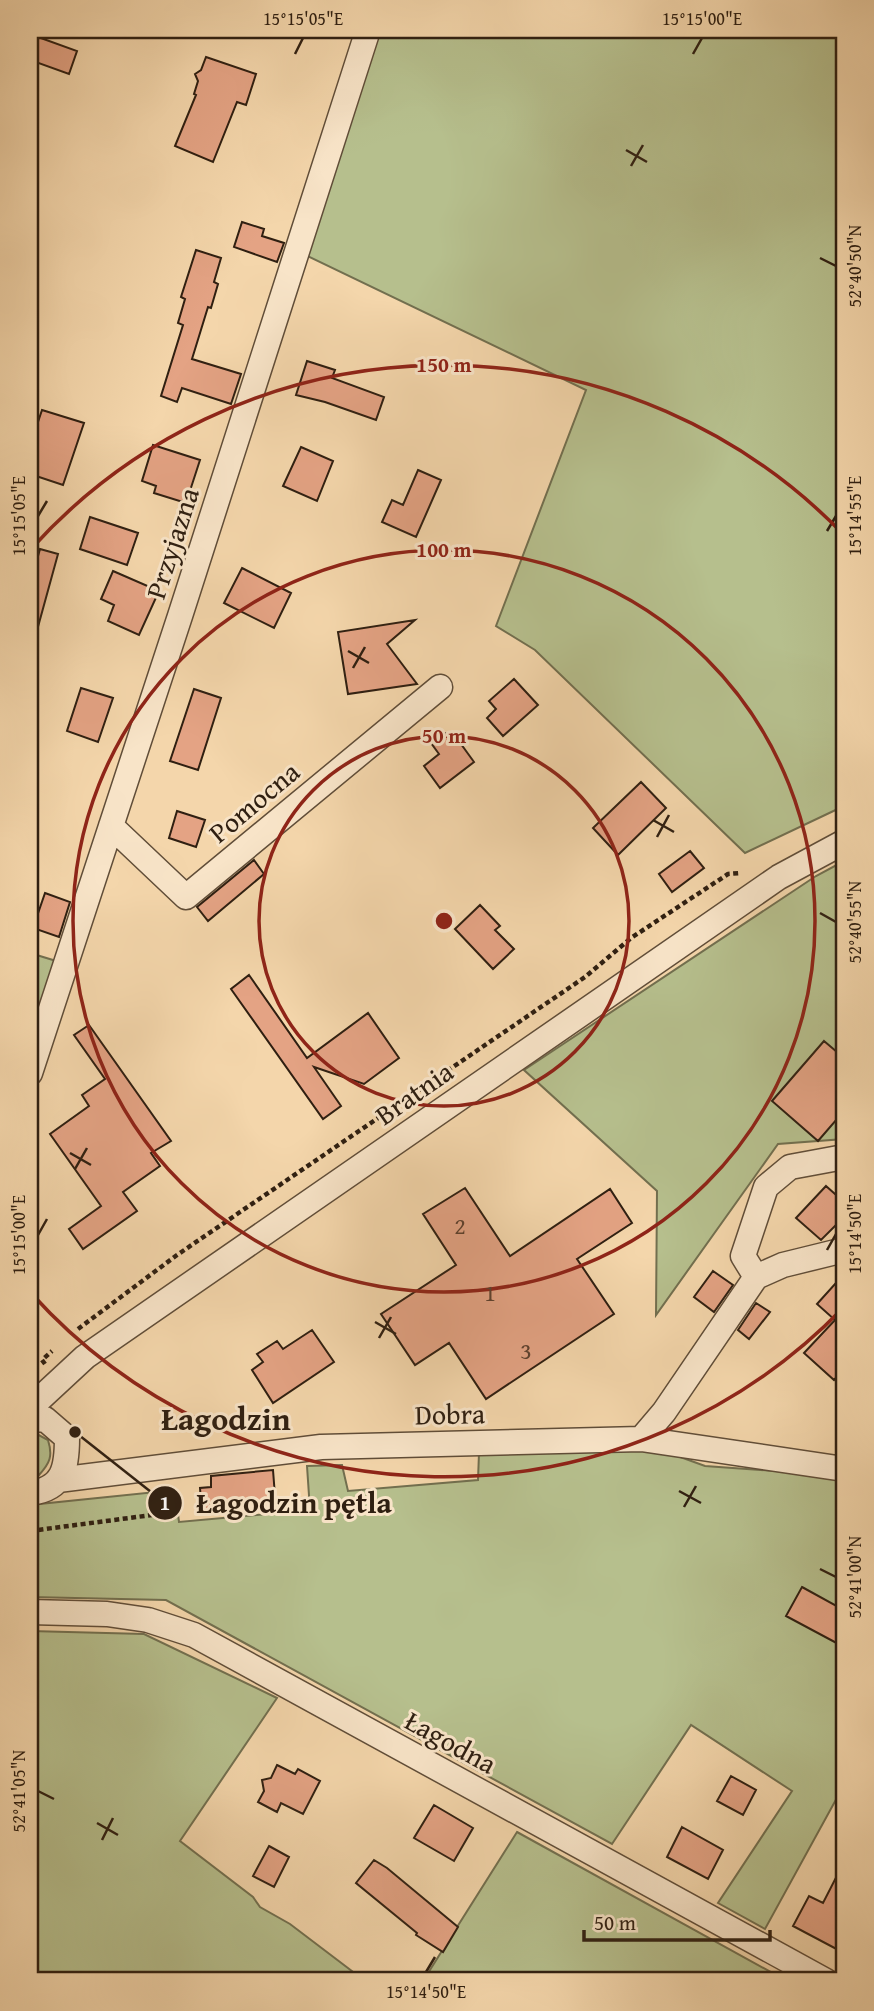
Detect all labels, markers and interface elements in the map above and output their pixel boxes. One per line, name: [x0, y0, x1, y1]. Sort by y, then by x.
text: 15°15'05"E: [263, 5, 343, 32]
text: 15°15'00"E: [662, 5, 742, 32]
text: 52°40'50"N: [841, 224, 868, 307]
text: 150 m: [416, 349, 472, 380]
text: 15°15'05"E: [5, 476, 32, 556]
text: 15°14'55"E: [841, 476, 868, 556]
street label: Przyjazna: [134, 481, 209, 604]
text: 100 m: [416, 534, 472, 565]
text: 50 m: [422, 720, 466, 751]
street label: Pomocna: [199, 751, 309, 852]
text: 52°40'55"N: [841, 880, 868, 963]
centre of rings: [432, 909, 456, 933]
street label: Bratnia: [366, 1050, 462, 1134]
text: 15°14'50"E: [841, 1194, 868, 1274]
text: 15°15'00"E: [5, 1195, 32, 1275]
house number: 2: [454, 1208, 466, 1243]
house number: 1: [484, 1275, 496, 1310]
house number: 3: [520, 1333, 532, 1368]
street label: Dobra: [414, 1392, 486, 1435]
district label: Łagodzin: [161, 1395, 291, 1442]
callout: Łagodzin pętla: [147, 1477, 406, 1528]
text: Łagodzin pętla: [196, 1480, 392, 1524]
text: 1: [160, 1487, 170, 1518]
text: 52°41'00"N: [841, 1535, 868, 1618]
street label: Łagodna: [398, 1700, 505, 1784]
text: 52°41'05"N: [5, 1749, 32, 1832]
scale bar: [584, 1899, 769, 1943]
text: 50 m: [594, 1907, 636, 1938]
text: 15°14'50"E: [386, 1978, 466, 2005]

